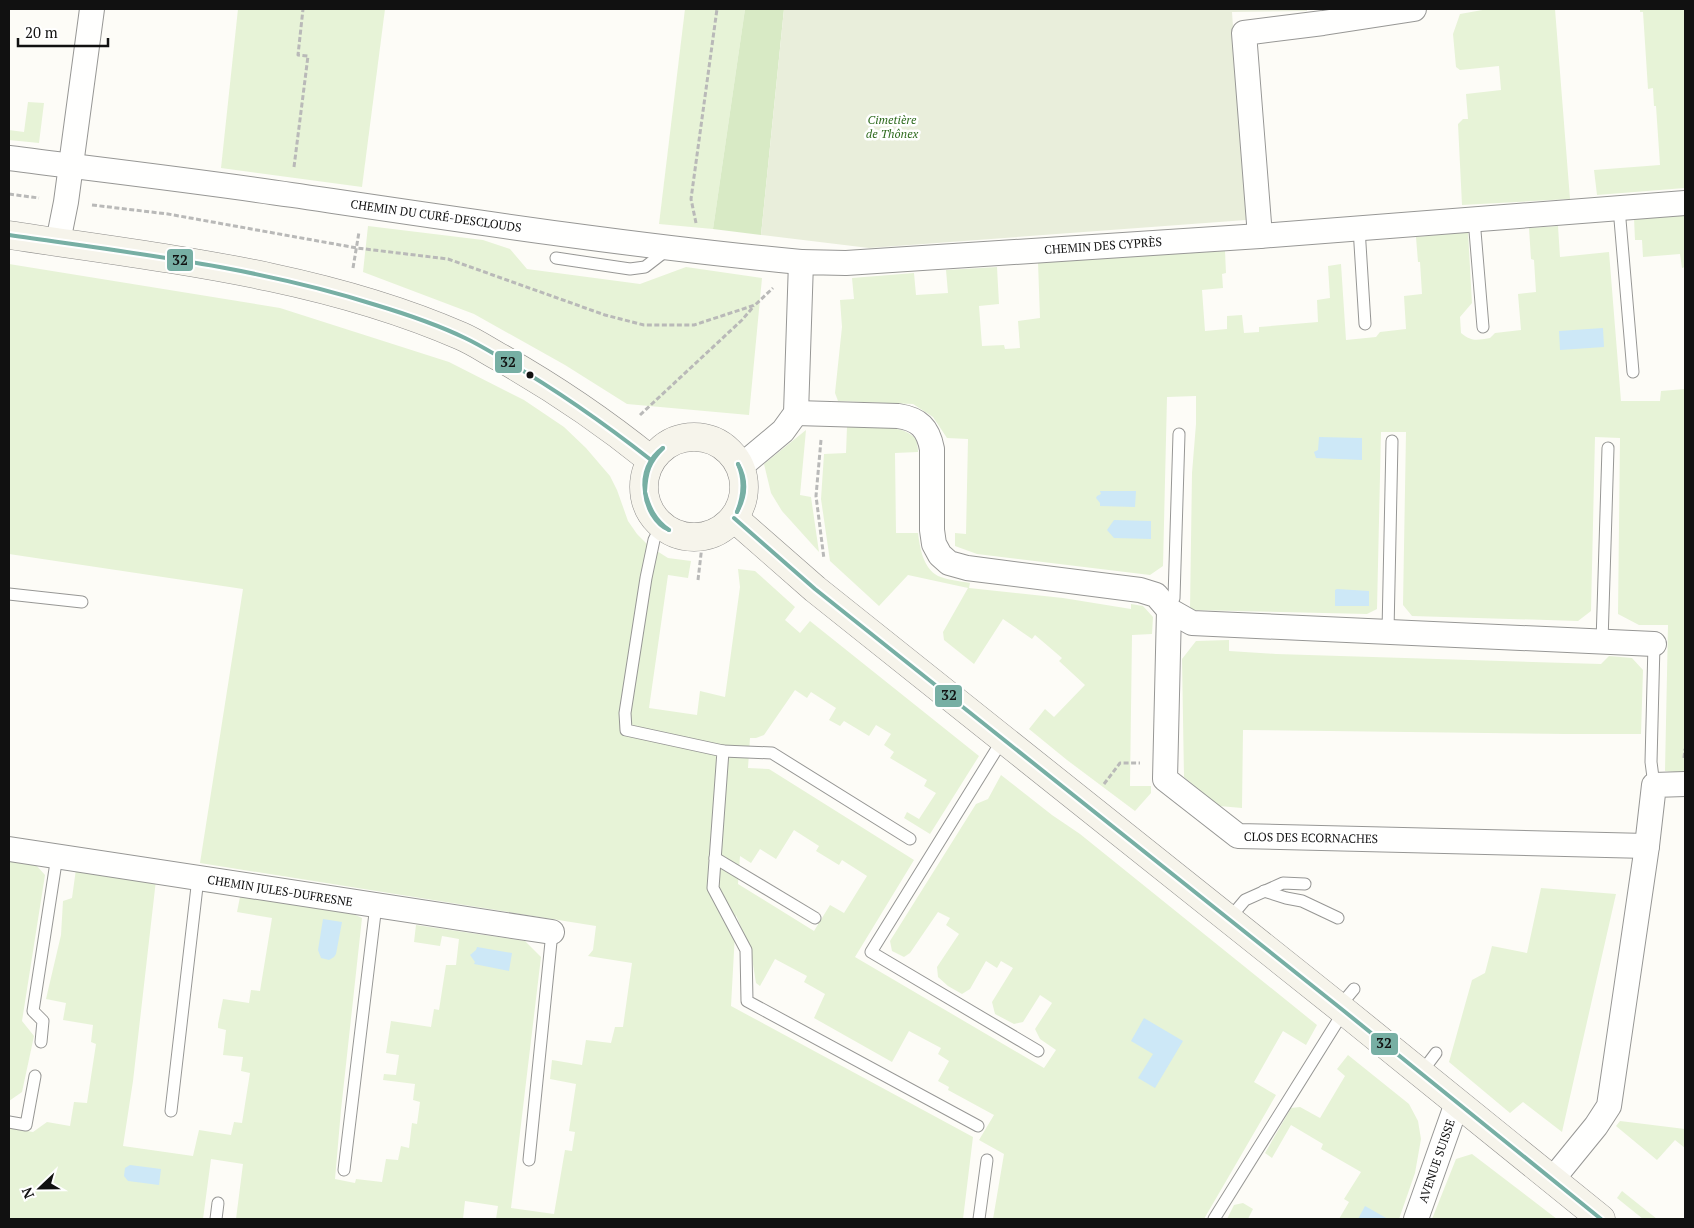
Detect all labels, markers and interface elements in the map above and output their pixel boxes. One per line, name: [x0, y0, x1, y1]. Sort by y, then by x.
scale bar: [18, 15, 108, 47]
text: 20 m: [25, 22, 58, 42]
park label: Cimetière de Thônex: [866, 112, 919, 141]
street label: CHEMIN DU CURÉ-DESCLOUDS: [350, 196, 523, 235]
street label: CHEMIN DES CYPRÈS: [1044, 234, 1162, 257]
line badge: 32: [166, 248, 194, 272]
text: 32: [172, 250, 188, 269]
line badge: 32: [494, 350, 523, 374]
text: 32: [500, 352, 516, 371]
unlabelled marker: [525, 370, 535, 380]
line badge: 32: [934, 684, 963, 708]
text: 32: [941, 685, 957, 704]
street label: CLOS DES ECORNACHES: [1244, 829, 1378, 846]
street label: CHEMIN JULES-DUFRESNE: [206, 872, 354, 909]
line badge: 32: [1370, 1032, 1399, 1056]
text: 32: [1376, 1033, 1392, 1052]
street label: AVENUE SUISSE: [1415, 1117, 1458, 1205]
north arrow: [15, 1163, 65, 1213]
text: N: [17, 1184, 38, 1202]

